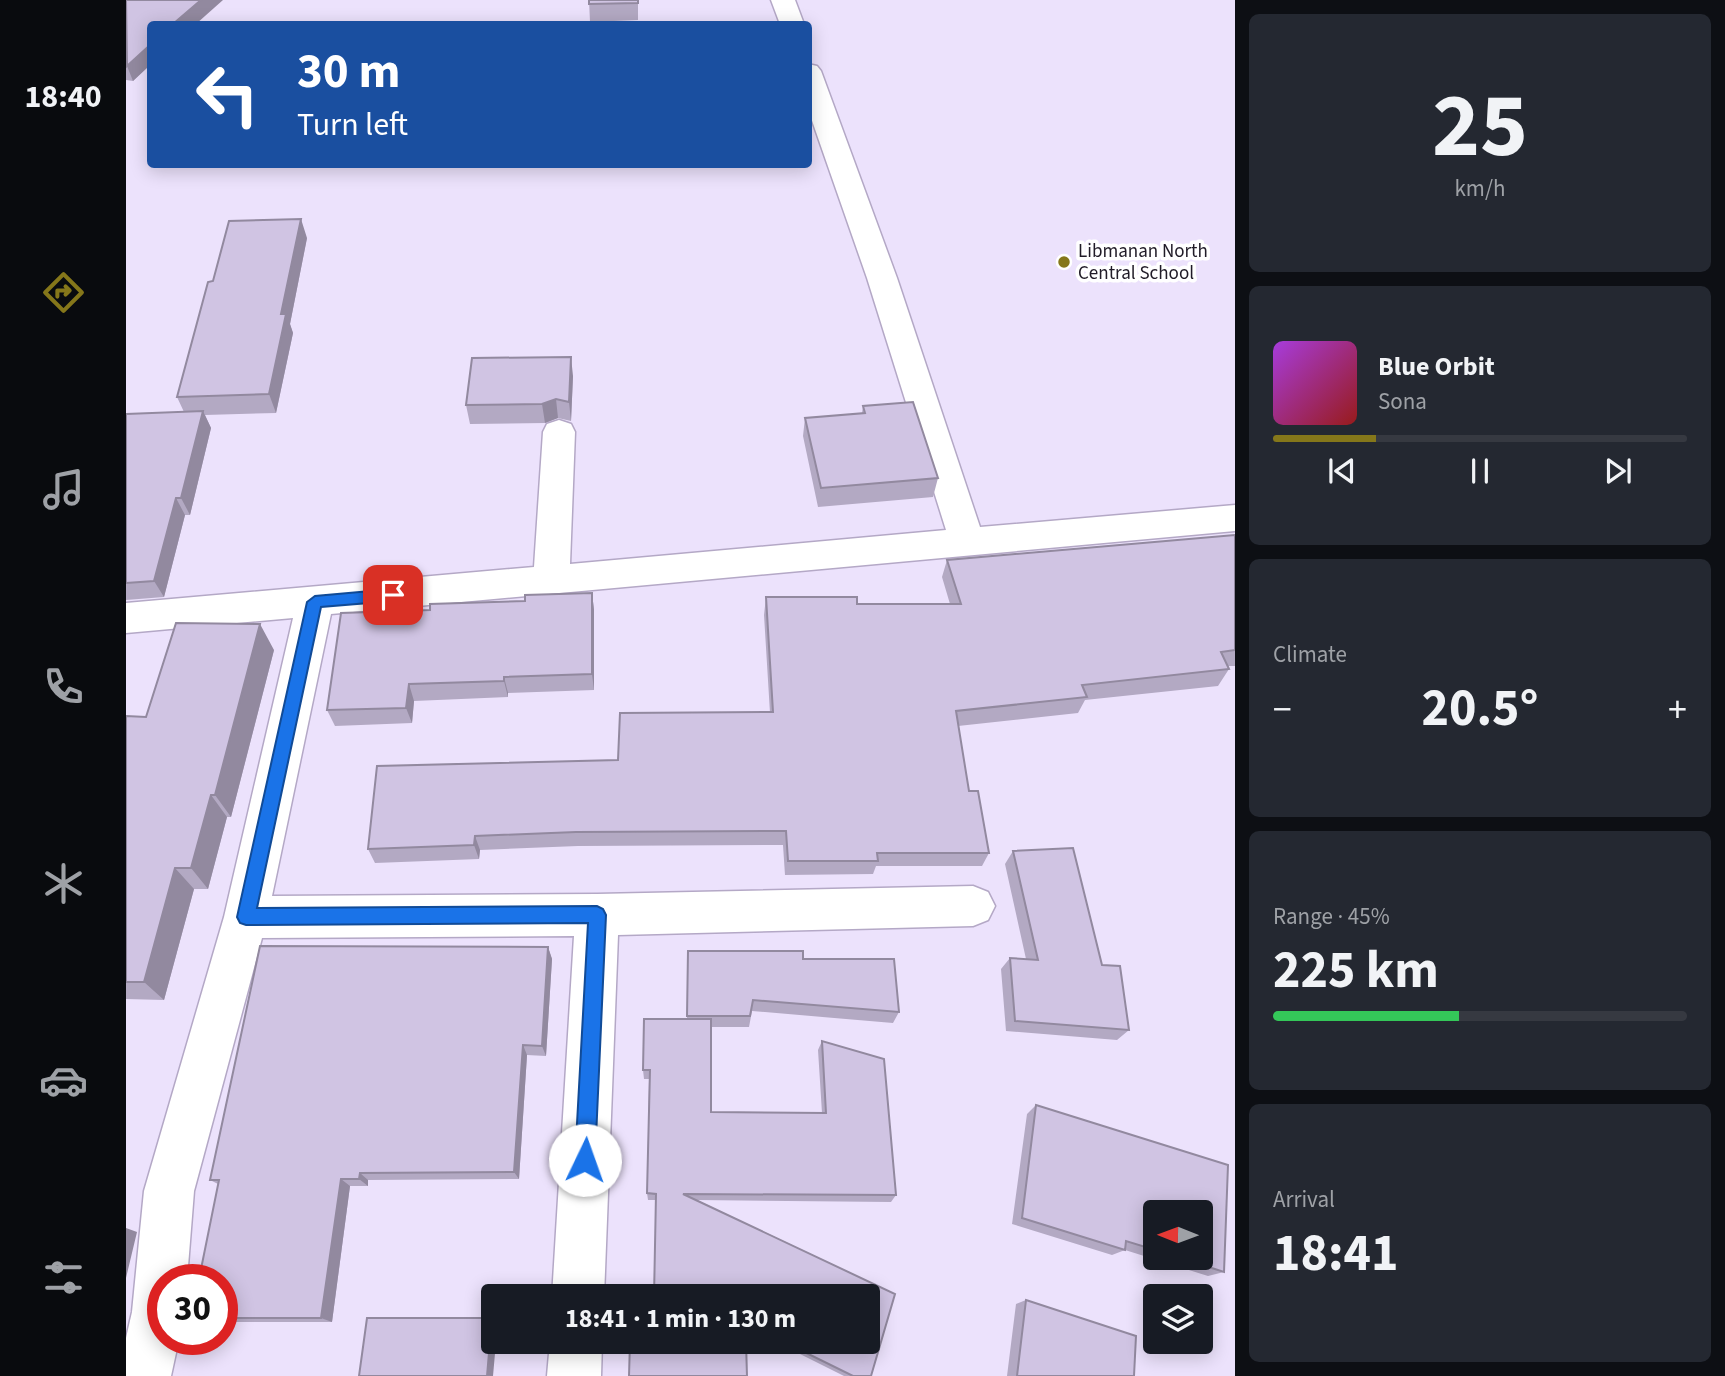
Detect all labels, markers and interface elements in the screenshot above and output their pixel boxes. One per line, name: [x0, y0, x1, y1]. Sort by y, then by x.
text: 30 m: [297, 37, 401, 107]
icon: left: [182, 49, 273, 140]
text: 25: [1432, 62, 1528, 191]
text: 18:40: [24, 74, 102, 120]
text: Turn left: [297, 102, 408, 148]
text: km/h: [1454, 172, 1506, 205]
place label: Libmanan North Central School: [1078, 238, 1208, 287]
marker: Libmanan North Central School: [1056, 254, 1072, 270]
icon: directions: [39, 268, 88, 317]
text: Blue Orbit: [1378, 348, 1495, 385]
text: Sona: [1378, 385, 1427, 418]
icon: previous: [1323, 452, 1361, 490]
icon: pause: [1461, 452, 1499, 490]
icon: next: [1599, 452, 1637, 490]
icon: music: [39, 465, 88, 514]
pin: [363, 565, 423, 625]
icon: arrive: [374, 576, 412, 614]
text: Climate: [1273, 638, 1347, 671]
icon: phone: [39, 662, 88, 711]
text: 20.5°: [1422, 672, 1538, 746]
text: −: [1273, 683, 1292, 737]
text: +: [1668, 683, 1687, 737]
icon: climate: [39, 859, 88, 908]
text: Range · 45%: [1273, 900, 1390, 933]
text: 225 km: [1273, 934, 1439, 1008]
icon: car: [39, 1056, 88, 1105]
position arrow: [548, 1123, 622, 1197]
text: Arrival: [1273, 1183, 1335, 1216]
north arrow: [1143, 1200, 1213, 1270]
map controls: [1143, 1200, 1213, 1354]
text: 18:41: [1273, 1217, 1398, 1291]
icon: filters: [39, 1253, 88, 1302]
speed limit sign: 30: [147, 1264, 238, 1355]
button: layers: [1143, 1284, 1213, 1354]
text: 18:41 · 1 min · 130 m: [565, 1300, 796, 1337]

